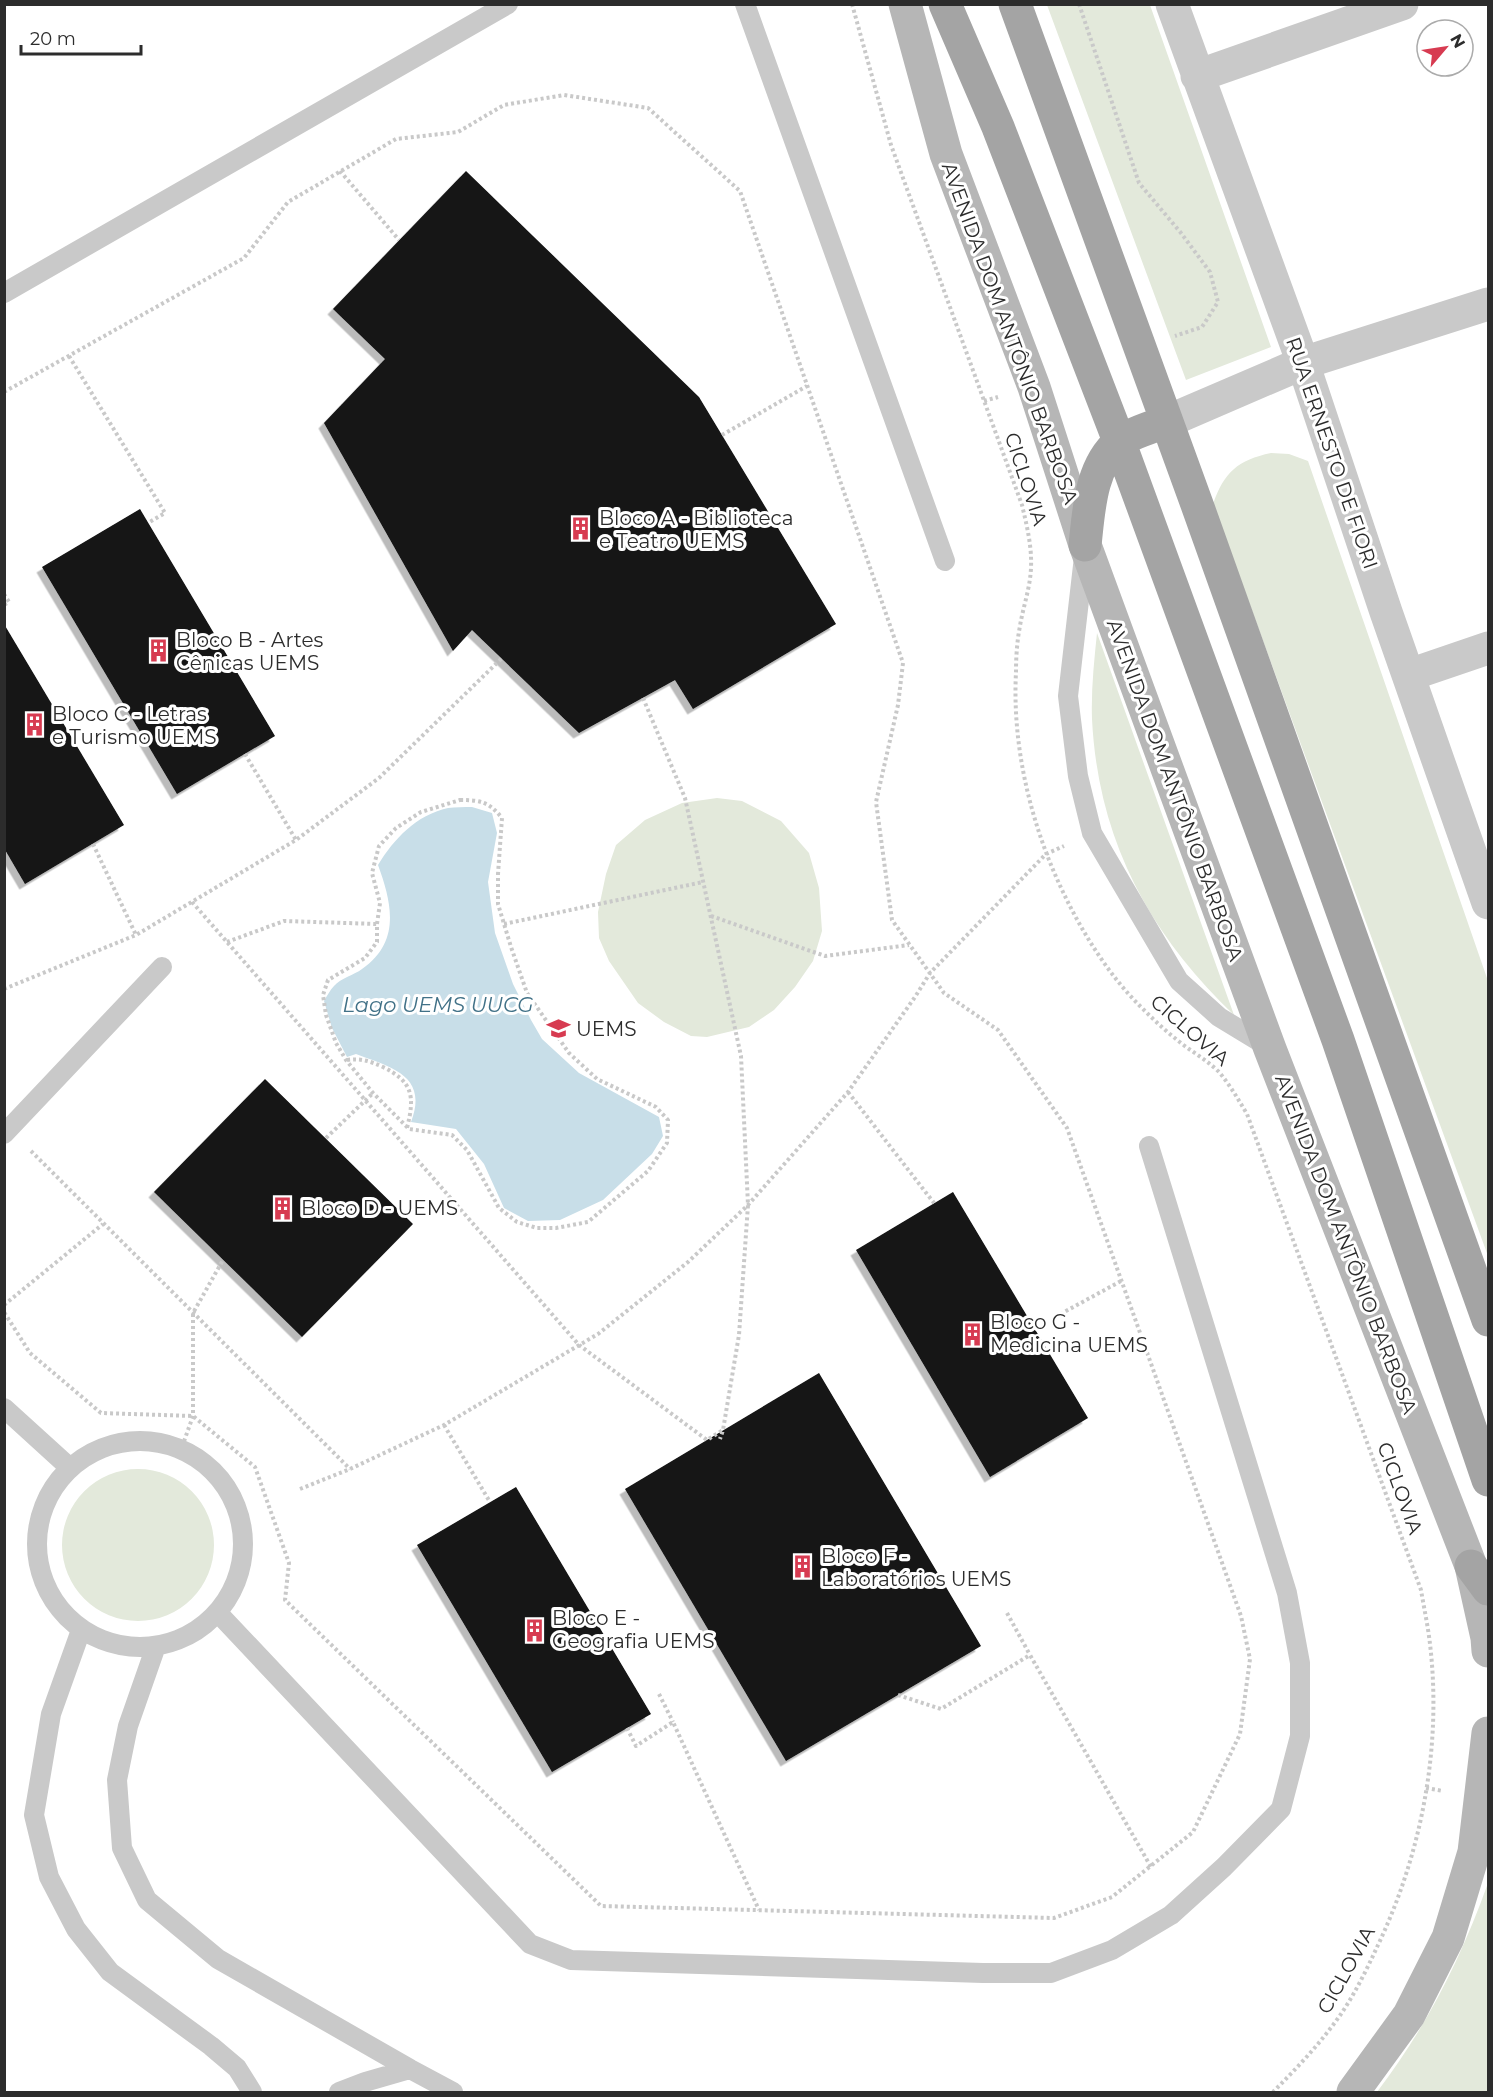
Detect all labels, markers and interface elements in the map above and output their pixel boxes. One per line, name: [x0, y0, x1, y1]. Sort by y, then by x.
scale bar: [21, 18, 141, 56]
north arrow: [1415, 18, 1475, 78]
text: 20 m: [30, 28, 76, 50]
text: N: [1446, 31, 1469, 51]
street label: AVENIDA DOM ANTÔNIO BARBOSA: [937, 159, 1083, 508]
street label: RUA ERNESTO DE FIORI: [1281, 334, 1383, 572]
street label: CICLOVIA: [1000, 429, 1052, 529]
place label: Bloco A - Biblioteca e Teatro UEMS: [599, 506, 794, 553]
building icon: Bloco A - Biblioteca e Teatro UEMS: [568, 516, 594, 542]
street label: AVENIDA DOM ANTÔNIO BARBOSA: [1102, 616, 1248, 965]
place label: Bloco B - Artes Cênicas UEMS: [176, 628, 324, 675]
building icon: Bloco B - Artes Cênicas UEMS: [145, 638, 171, 664]
place label: Bloco C - Letras e Turismo UEMS: [52, 702, 217, 749]
building icon: Bloco C - Letras e Turismo UEMS: [21, 712, 47, 738]
street label: CICLOVIA: [1146, 989, 1235, 1071]
water label: Lago UEMS UUCG: [343, 992, 534, 1017]
school or university icon: UEMS: [545, 1016, 571, 1042]
place label: UEMS: [576, 1017, 637, 1041]
street label: AVENIDA DOM ANTÔNIO BARBOSA: [1270, 1071, 1422, 1418]
building icon: Bloco D - UEMS: [270, 1195, 296, 1221]
place label: Bloco D - UEMS: [301, 1196, 458, 1220]
place label: Bloco G - Medicina UEMS: [990, 1310, 1148, 1357]
building icon: Bloco G - Medicina UEMS: [959, 1321, 985, 1347]
street label: CICLOVIA: [1372, 1439, 1428, 1538]
place label: Bloco F - Laboratórios UEMS: [821, 1544, 1011, 1591]
building icon: Bloco F - Laboratórios UEMS: [790, 1554, 816, 1580]
place label: Bloco E - Geografia UEMS: [552, 1606, 715, 1653]
building icon: Bloco E - Geografia UEMS: [521, 1617, 547, 1643]
street label: CICLOVIA: [1312, 1921, 1380, 2018]

